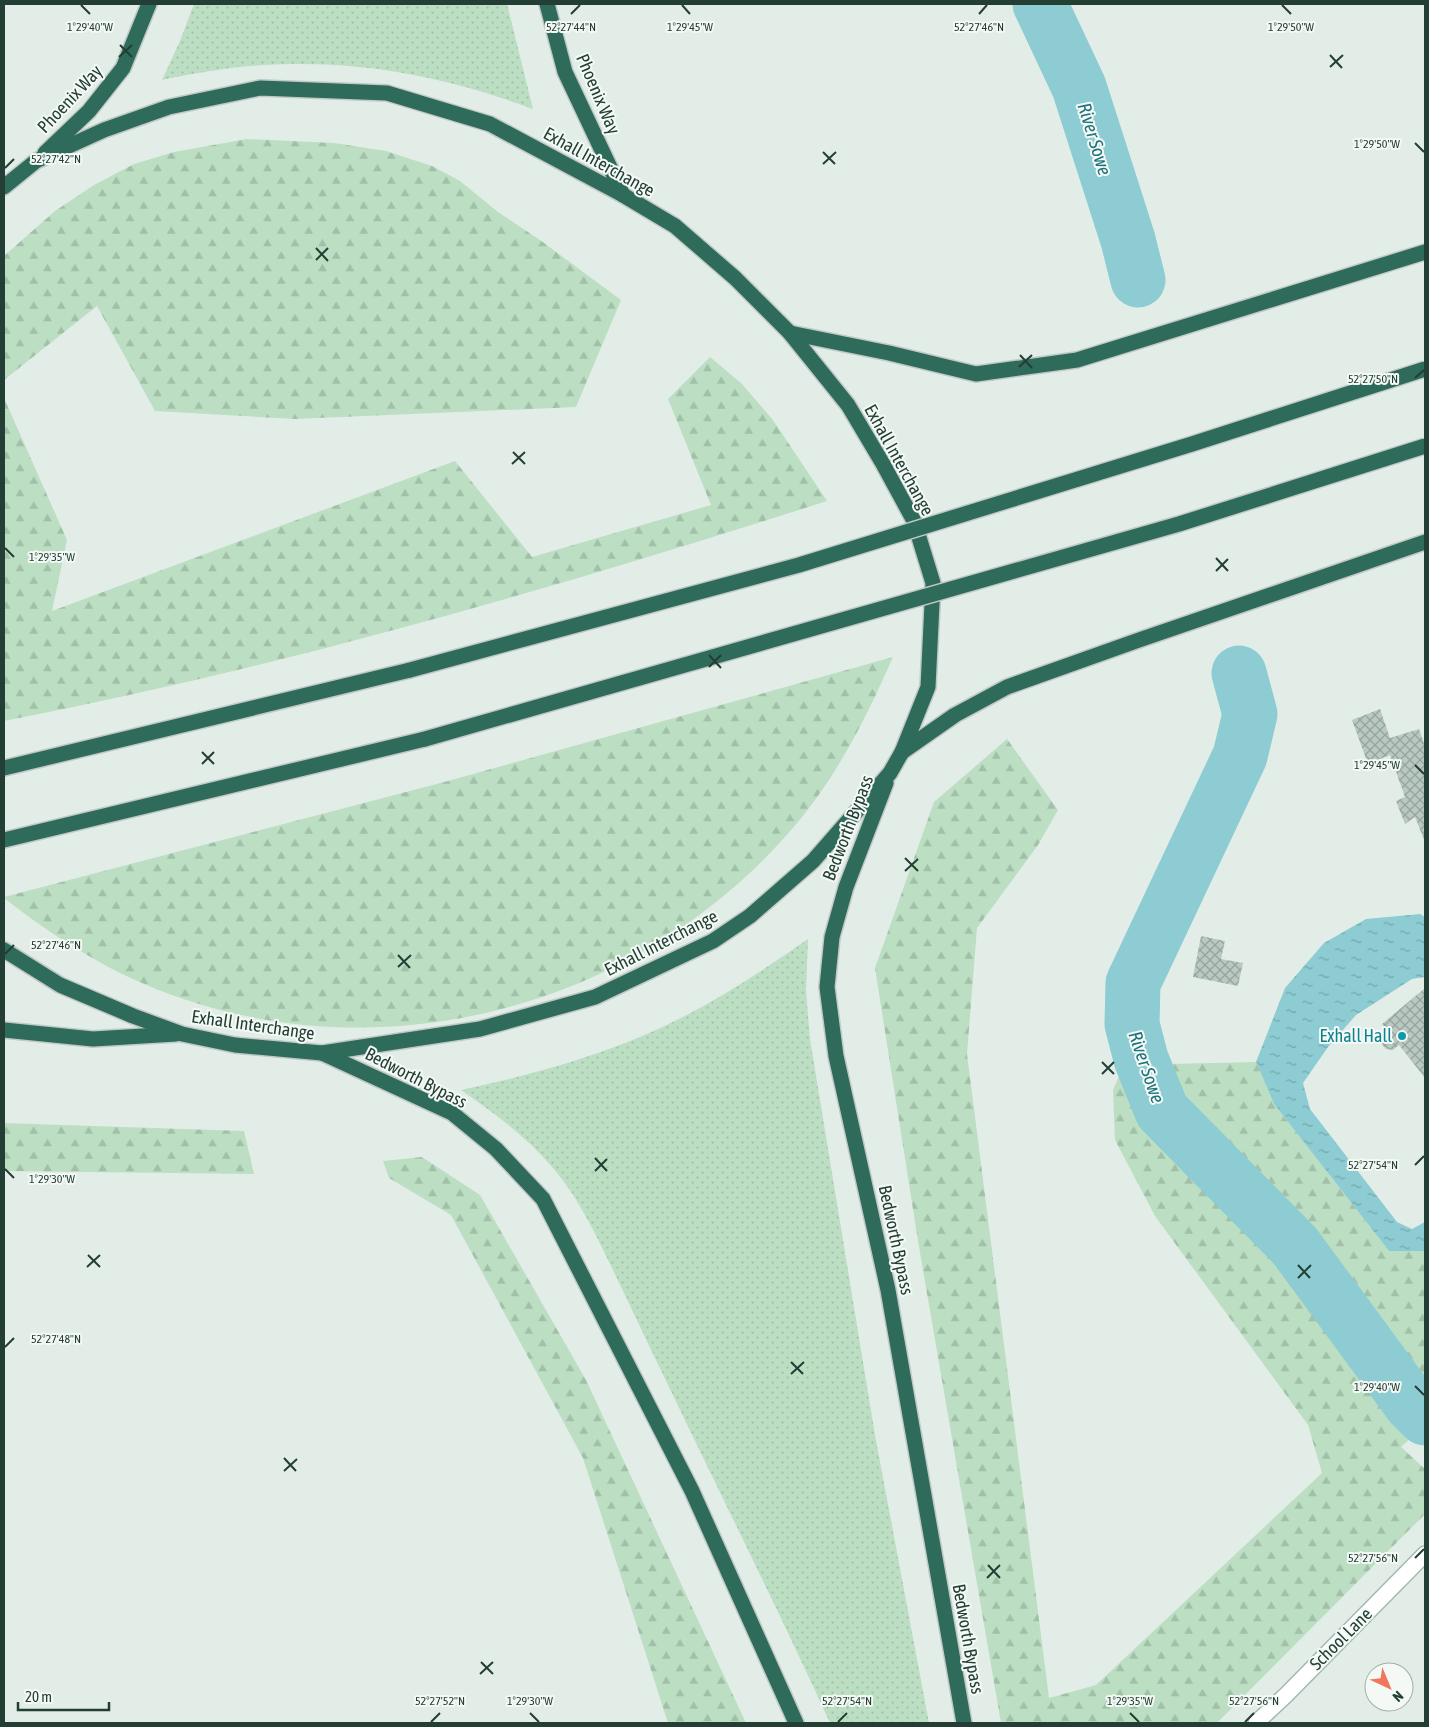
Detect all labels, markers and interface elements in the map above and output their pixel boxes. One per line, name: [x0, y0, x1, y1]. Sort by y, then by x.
text: 1°29'40"W: [67, 20, 113, 34]
text: 52°27'44"N: [546, 20, 596, 34]
text: 1°29'45"W: [667, 20, 713, 34]
text: 52°27'46"N: [954, 20, 1004, 34]
text: 1°29'50"W: [1268, 20, 1314, 34]
street label: Phoenix Way: [572, 51, 625, 137]
street label: Phoenix Way: [33, 60, 106, 137]
water label: River Sowe: [1074, 100, 1116, 178]
street label: Exhall Interchange: [540, 122, 659, 201]
text: 1°29'50"W: [1354, 137, 1400, 151]
text: 52°27'42"N: [31, 152, 81, 166]
text: 52°27'50"N: [1348, 372, 1398, 386]
street label: Exhall Interchange: [860, 400, 939, 519]
text: 1°29'35"W: [29, 550, 75, 564]
text: 1°29'45"W: [1354, 758, 1400, 772]
street label: Bedworth Bypass: [818, 772, 877, 884]
street label: Exhall Interchange: [601, 905, 721, 980]
text: 52°27'46"N: [31, 938, 81, 952]
street label: Exhall Interchange: [190, 1005, 316, 1044]
place label: Exhall Hall: [1320, 1025, 1392, 1046]
water label: River Sowe: [1124, 1028, 1170, 1106]
marker: Exhall Hall: [1396, 1030, 1408, 1042]
street label: Bedworth Bypass: [362, 1043, 471, 1112]
text: 52°27'54"N: [1348, 1158, 1398, 1172]
text: 1°29'30"W: [29, 1172, 75, 1186]
street label: Bedworth Bypass: [875, 1183, 918, 1296]
text: 52°27'48"N: [31, 1332, 81, 1346]
text: 1°29'40"W: [1354, 1380, 1400, 1394]
text: 52°27'56"N: [1348, 1551, 1398, 1565]
street label: Bedworth Bypass: [948, 1582, 988, 1696]
street label: School Lane: [1305, 1603, 1376, 1674]
north arrow: [1364, 1662, 1414, 1712]
scale bar: [18, 1680, 109, 1712]
text: 20 m: [25, 1688, 52, 1705]
text: N: [1390, 1688, 1407, 1705]
text: 52°27'52"N: [415, 1694, 465, 1708]
text: 1°29'30"W: [507, 1694, 553, 1708]
text: 52°27'54"N: [822, 1694, 872, 1708]
text: 1°29'35"W: [1107, 1694, 1153, 1708]
text: 52°27'56"N: [1229, 1694, 1279, 1708]

